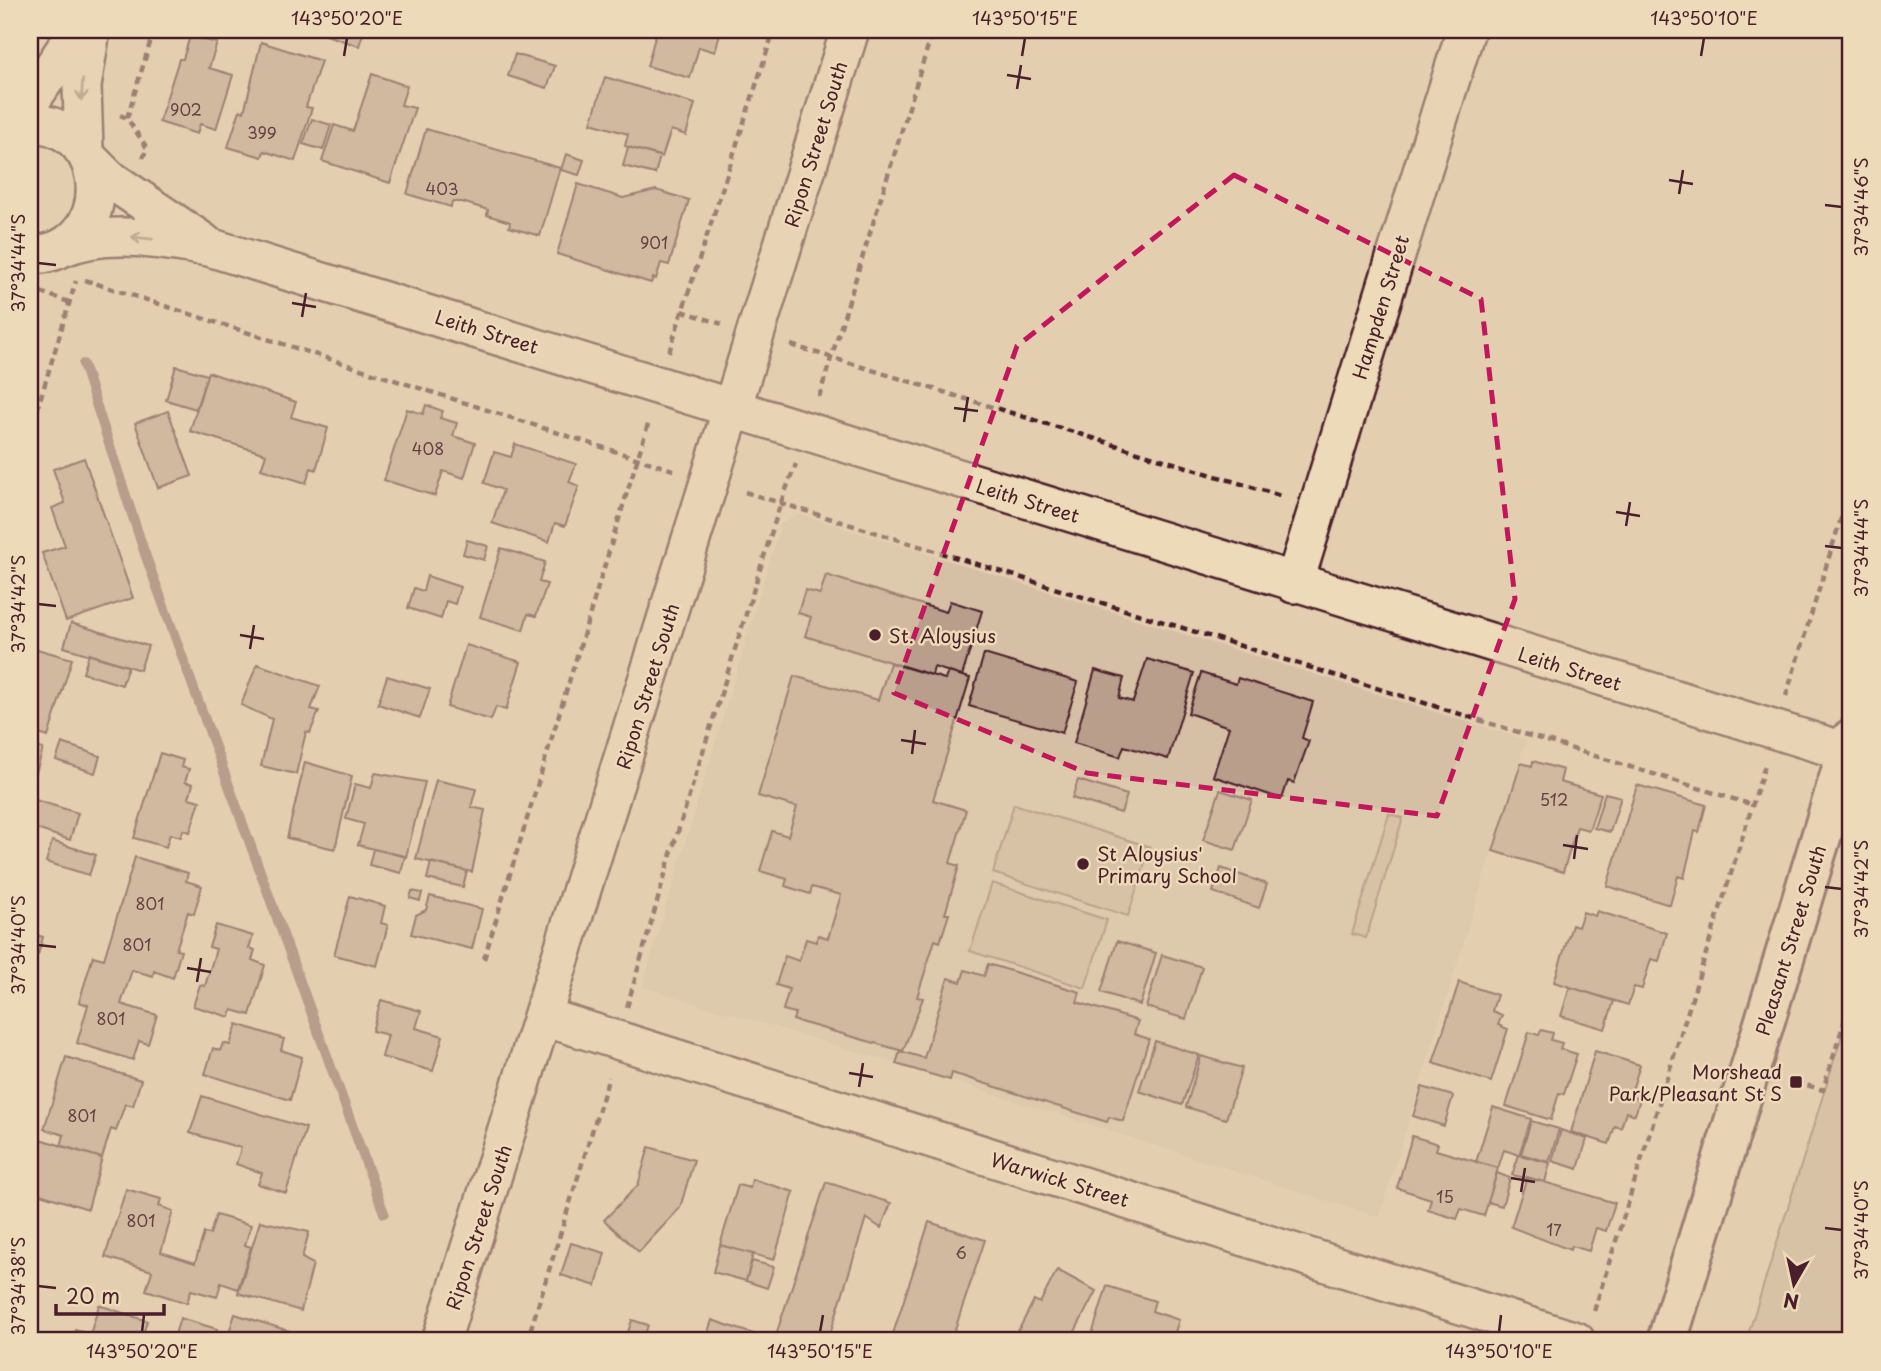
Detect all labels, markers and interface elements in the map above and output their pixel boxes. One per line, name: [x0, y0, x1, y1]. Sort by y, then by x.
text: 143°50'20"E: [291, 4, 403, 31]
text: 143°50'15"E: [972, 4, 1078, 31]
text: 143°50'10"E: [1650, 4, 1758, 31]
street label: Ripon Street South: [776, 57, 854, 231]
one-way arrow: [75, 78, 88, 100]
house number: 902: [170, 97, 202, 121]
house number: 399: [247, 120, 277, 144]
text: 37°34'46"S: [1847, 157, 1874, 257]
house number: 403: [426, 176, 458, 200]
text: 37°34'44"S: [4, 214, 31, 312]
house number: 901: [640, 230, 668, 254]
street label: Hampden Street: [1345, 231, 1415, 382]
one-way arrow: [131, 232, 154, 245]
street label: Leith Street: [432, 302, 542, 360]
house number: 408: [412, 436, 444, 460]
street label: Leith Street: [973, 471, 1083, 529]
text: 37°34'44"S: [1847, 499, 1874, 597]
text: 37°34'42"S: [4, 555, 31, 653]
street label: Ripon Street South: [608, 599, 686, 773]
place label: St. Aloysius: [889, 621, 996, 649]
marker: St. Aloysius: [867, 627, 883, 643]
street label: Leith Street: [1515, 639, 1625, 697]
house number: 512: [1540, 787, 1568, 811]
place label: St Aloysius' Primary School: [1097, 839, 1237, 889]
text: 37°34'42"S: [1847, 840, 1874, 938]
street label: Pleasant Street South: [1748, 841, 1832, 1039]
marker: St Aloysius' Primary School: [1075, 856, 1091, 872]
house number: 801: [136, 891, 164, 915]
text: 37°34'40"S: [4, 895, 31, 995]
house number: 801: [123, 932, 151, 956]
house number: 801: [97, 1006, 125, 1030]
place label: Morshead Park/Pleasant St S: [1609, 1057, 1782, 1107]
marker: Morshead Park/Pleasant St S: [1788, 1074, 1804, 1090]
house number: 801: [68, 1103, 96, 1127]
street label: Ripon Street South: [438, 1141, 518, 1313]
street label: Warwick Street: [987, 1145, 1133, 1213]
text: 37°34'40"S: [1847, 1180, 1874, 1280]
house number: 15: [1436, 1184, 1454, 1208]
house number: 801: [127, 1208, 155, 1232]
house number: 17: [1546, 1217, 1562, 1241]
text: 37°34'38"S: [4, 1237, 31, 1335]
house number: 6: [955, 1240, 967, 1264]
north arrow: [1758, 1248, 1828, 1318]
scale bar: [56, 1273, 164, 1317]
text: 20 m: [66, 1279, 120, 1311]
text: N: [1782, 1287, 1801, 1317]
text: 143°50'20"E: [86, 1337, 198, 1364]
text: 143°50'15"E: [767, 1337, 873, 1364]
text: 143°50'10"E: [1445, 1337, 1553, 1364]

